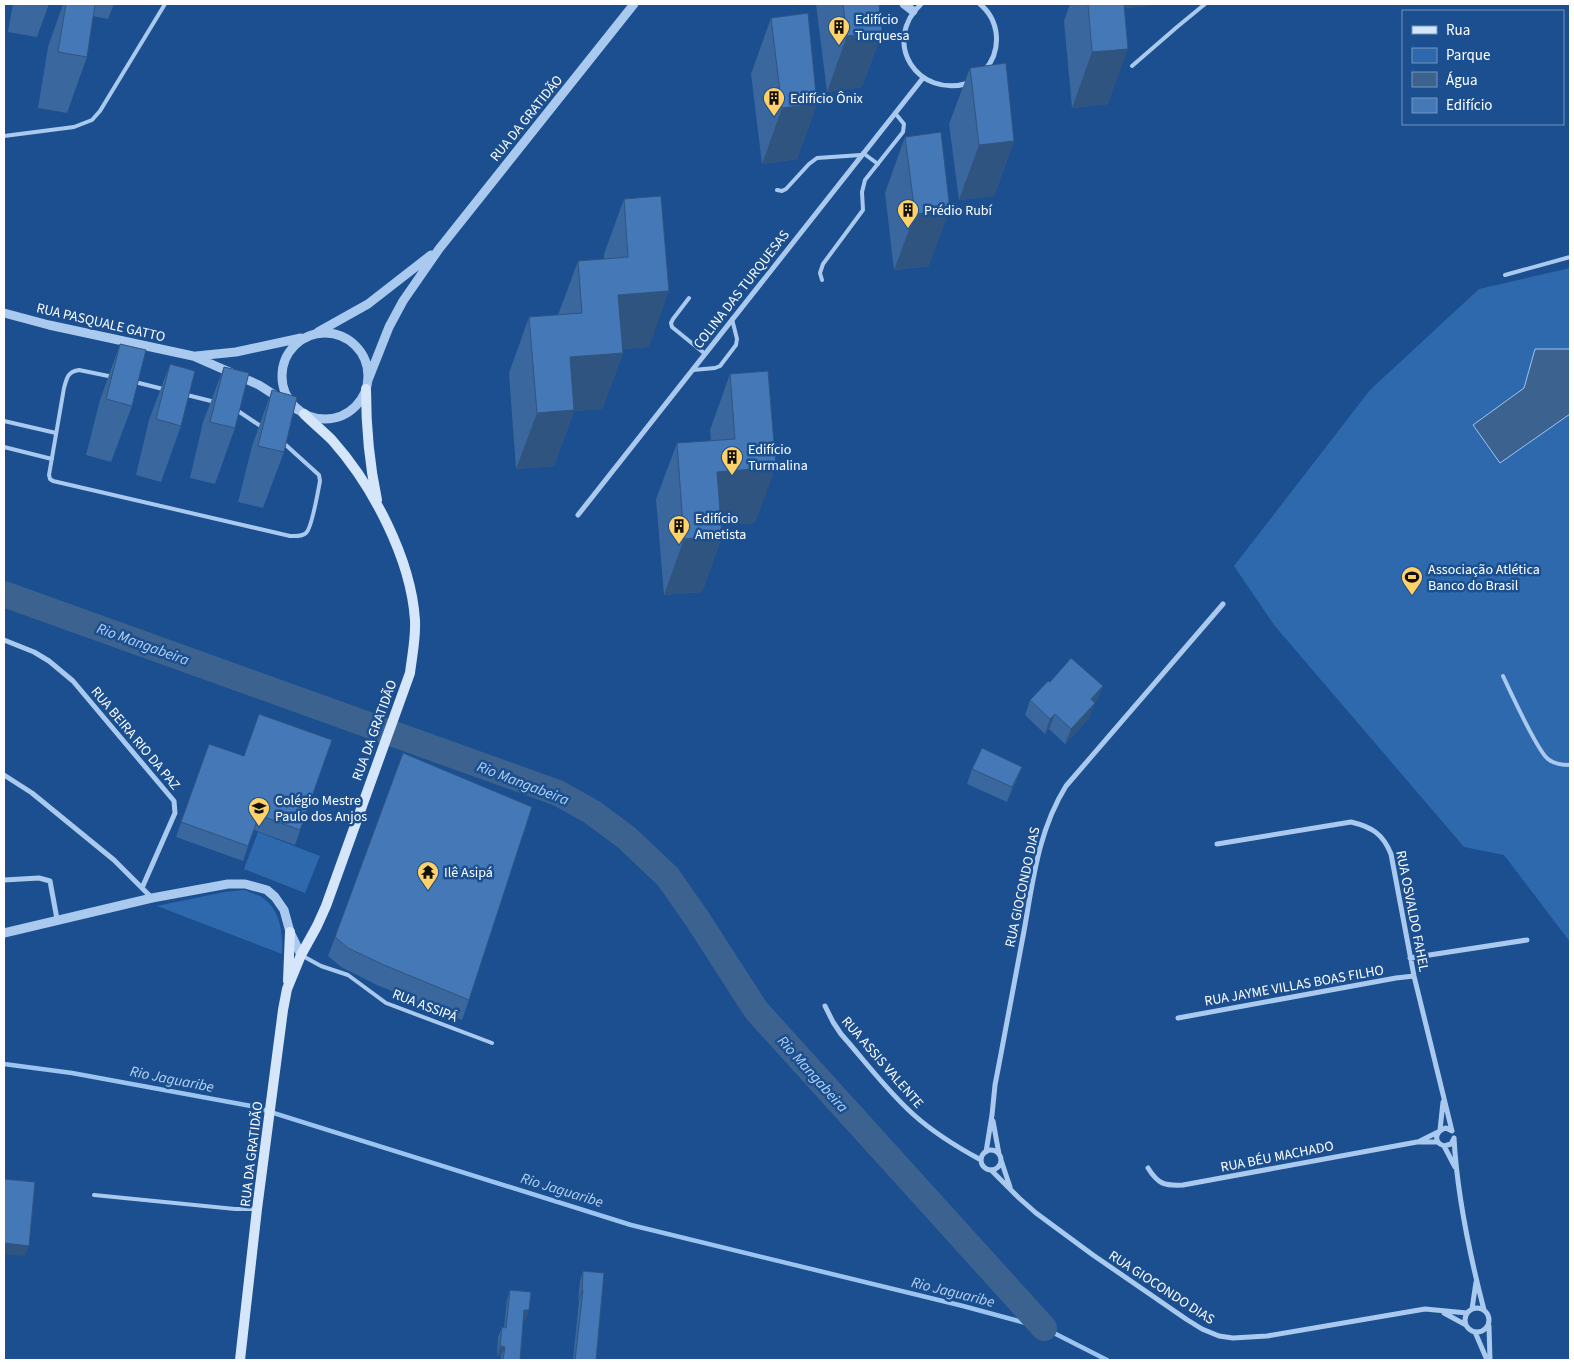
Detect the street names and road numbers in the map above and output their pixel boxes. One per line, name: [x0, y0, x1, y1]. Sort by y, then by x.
street label: RUA DA GRATIDÃO: [486, 71, 568, 166]
street label: COLINA DAS TURQUESAS: [689, 226, 795, 353]
street label: RUA PASQUALE GATTO: [34, 298, 167, 348]
street label: RUA DA GRATIDÃO: [347, 677, 402, 783]
street label: RUA BEIRA RIO DA PAZ: [86, 683, 185, 795]
street label: RUA GIOCONDO DIAS: [1000, 825, 1046, 949]
street label: RUA OSVALDO FAHEL: [1390, 849, 1434, 974]
street label: RUA JAYME VILLAS BOAS FILHO: [1203, 960, 1385, 1012]
street label: RUA ASSIPÁ: [389, 984, 460, 1028]
street label: RUA ASSIS VALENTE: [837, 1012, 928, 1113]
street label: RUA DA GRATIDÃO: [236, 1100, 268, 1208]
street label: RUA BÉU MACHADO: [1219, 1136, 1335, 1178]
street label: RUA GIOCONDO DIAS: [1105, 1246, 1218, 1330]

